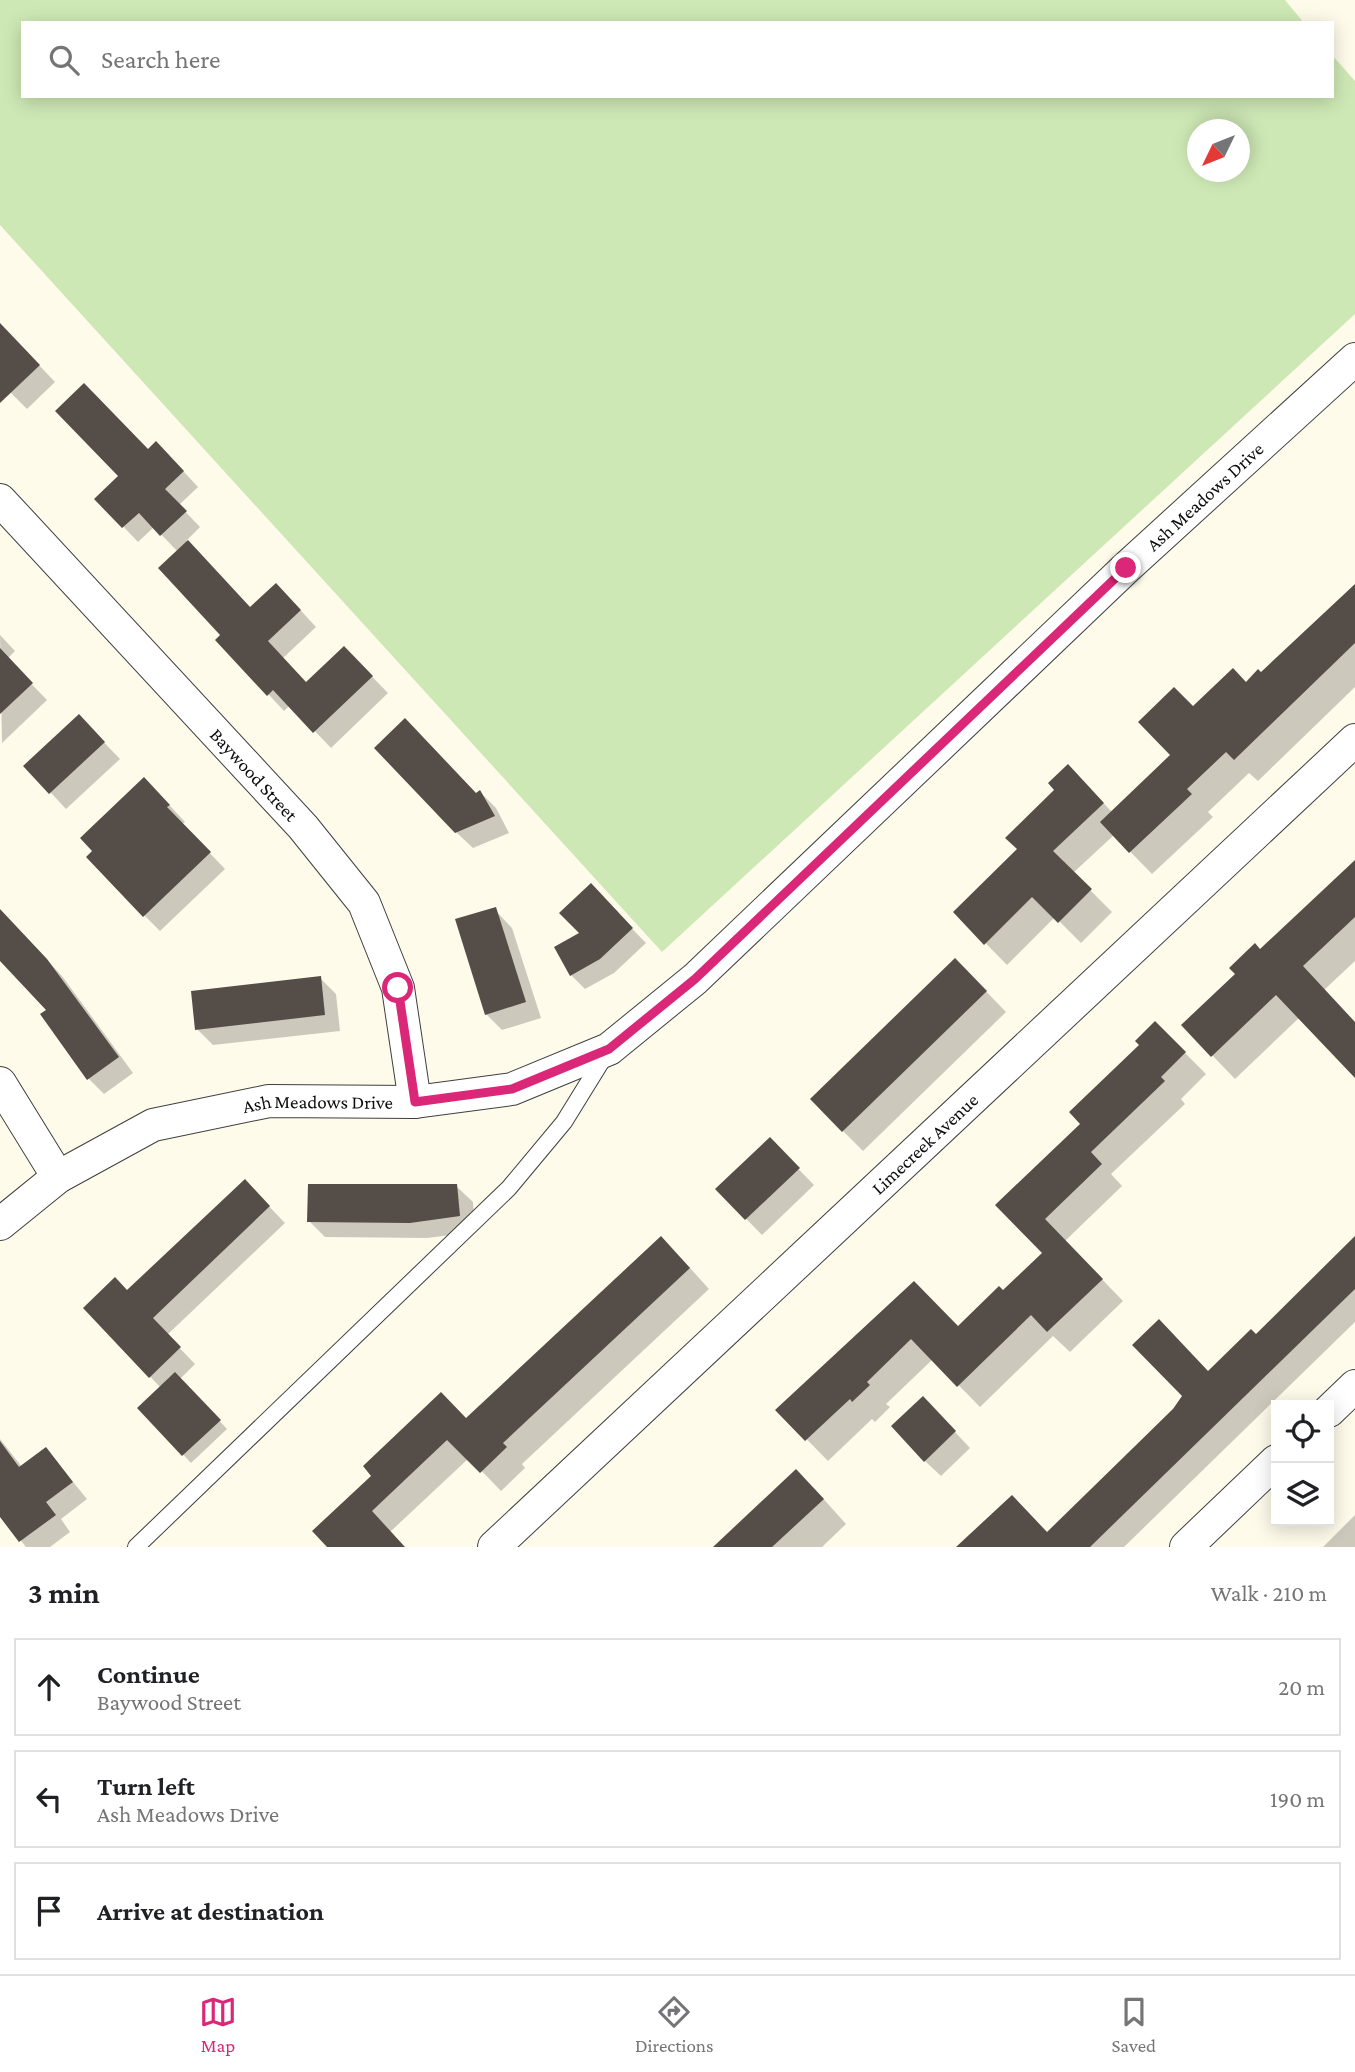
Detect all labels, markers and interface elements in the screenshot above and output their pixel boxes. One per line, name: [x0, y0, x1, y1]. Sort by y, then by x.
search box: [21, 21, 1334, 98]
icon: search: [45, 41, 83, 79]
text: Search here: [101, 45, 220, 74]
north arrow: [1187, 119, 1250, 182]
street label: Ash Meadows Drive: [1142, 438, 1268, 555]
route end: [1110, 552, 1141, 583]
street label: Baywood Street: [206, 724, 302, 826]
route start: [382, 972, 413, 1003]
street label: Limecreek Avenue: [867, 1089, 982, 1199]
street label: Ash Meadows Drive: [241, 1091, 393, 1117]
map controls: [1271, 1400, 1334, 1526]
button: locate: [1271, 1400, 1334, 1463]
button: layers: [1271, 1463, 1334, 1526]
text: 3 min: [28, 1576, 100, 1609]
text: Walk · 210 m: [1211, 1580, 1327, 1606]
text: Continue: [97, 1660, 200, 1689]
icon: ahead: [30, 1668, 68, 1706]
text: 20 m: [1278, 1674, 1325, 1700]
text: Baywood Street: [97, 1689, 241, 1715]
text: Turn left: [97, 1772, 195, 1801]
icon: left: [30, 1780, 68, 1818]
text: 190 m: [1270, 1786, 1325, 1812]
text: Ash Meadows Drive: [97, 1801, 279, 1827]
icon: arrive: [30, 1892, 68, 1930]
text: Arrive at destination: [97, 1897, 324, 1926]
tab: Map: [199, 1993, 237, 2056]
tab: Directions: [635, 1993, 714, 2056]
tab: Saved: [1111, 1993, 1156, 2056]

